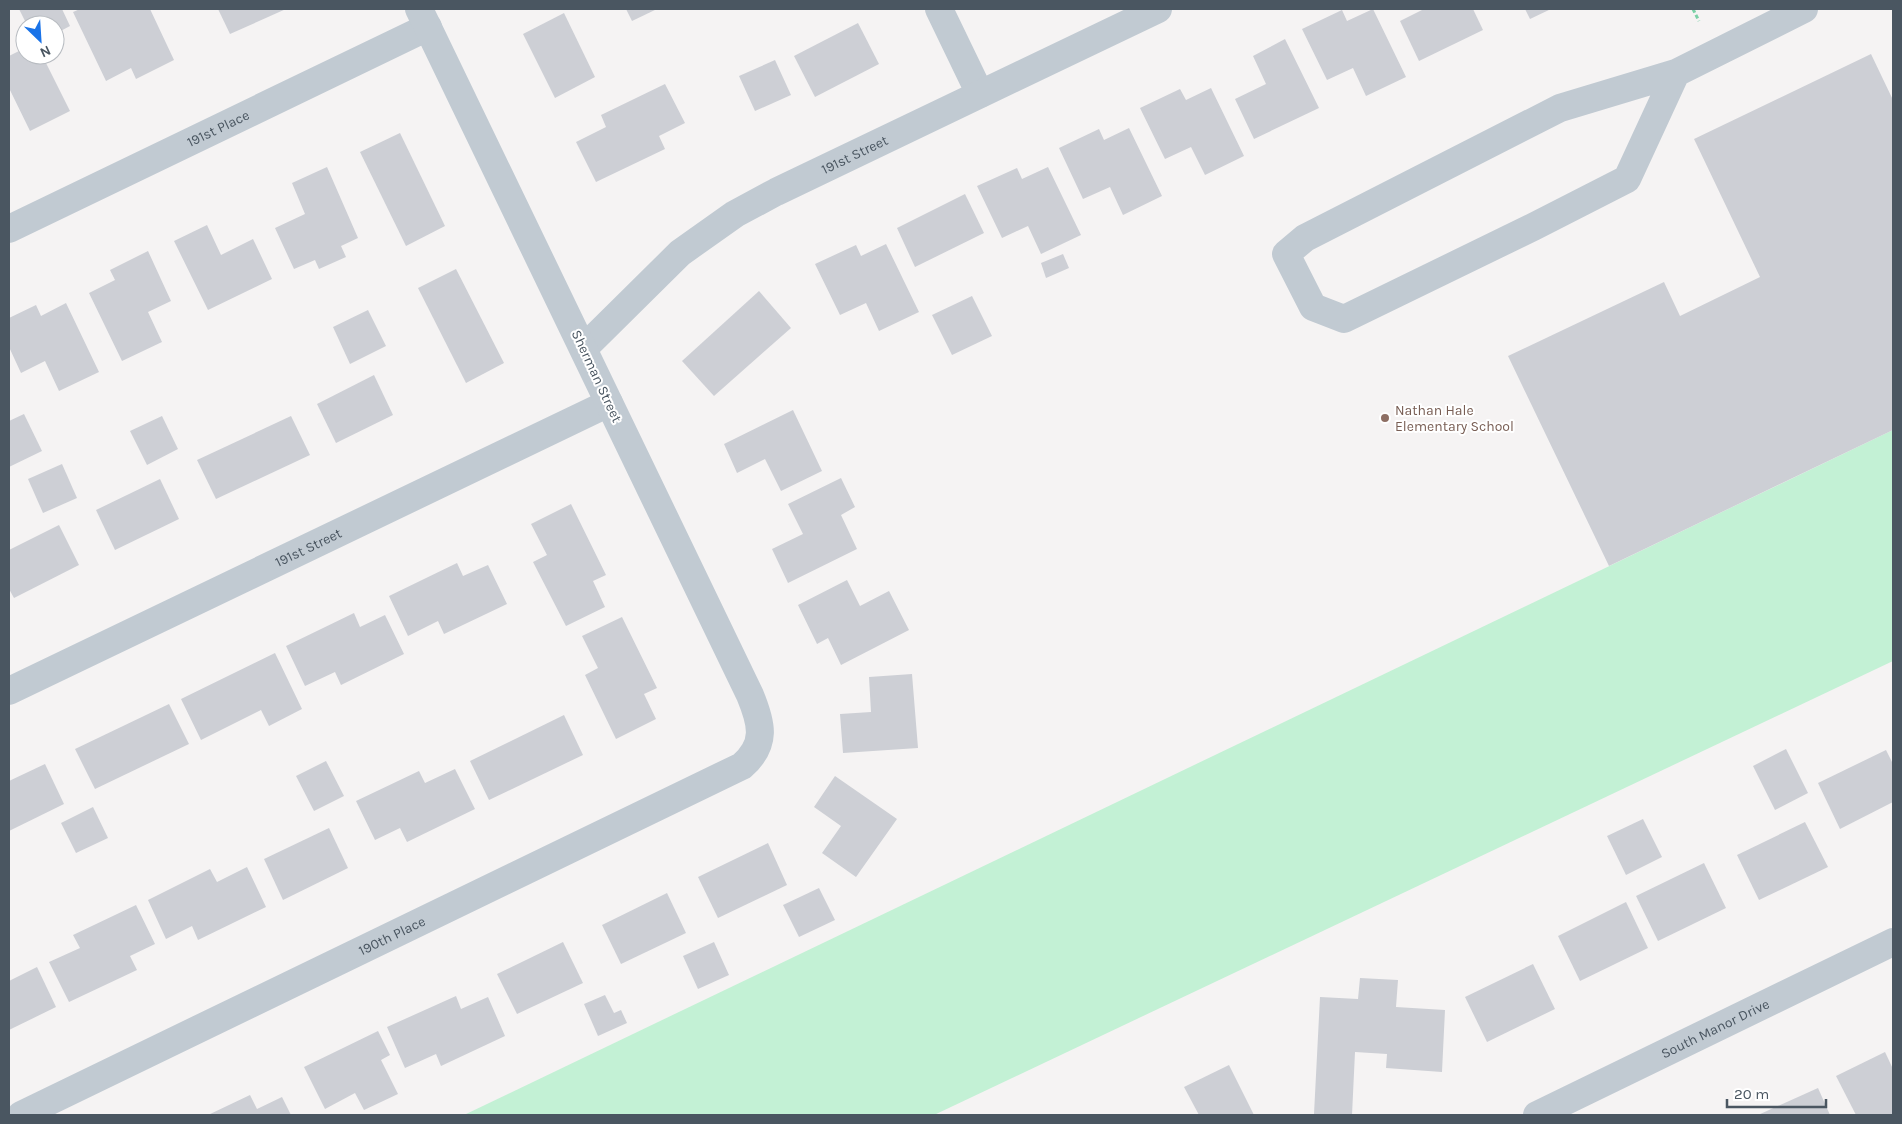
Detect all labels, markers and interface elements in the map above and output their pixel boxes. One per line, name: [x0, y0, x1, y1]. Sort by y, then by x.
north arrow: [15, 15, 65, 65]
text: N: [37, 42, 53, 61]
street label: 191st Place: [184, 106, 252, 151]
street label: 191st Street: [819, 132, 891, 178]
street label: Sherman Street: [568, 327, 625, 425]
place label: Nathan Hale Elementary School: [1395, 402, 1514, 435]
marker: Nathan Hale Elementary School: [1379, 412, 1391, 424]
street label: 191st Street: [272, 525, 345, 571]
street label: 190th Place: [356, 913, 428, 959]
street label: South Manor Drive: [1658, 995, 1772, 1062]
scale bar: [1727, 1076, 1826, 1108]
text: 20 m: [1734, 1085, 1769, 1103]

